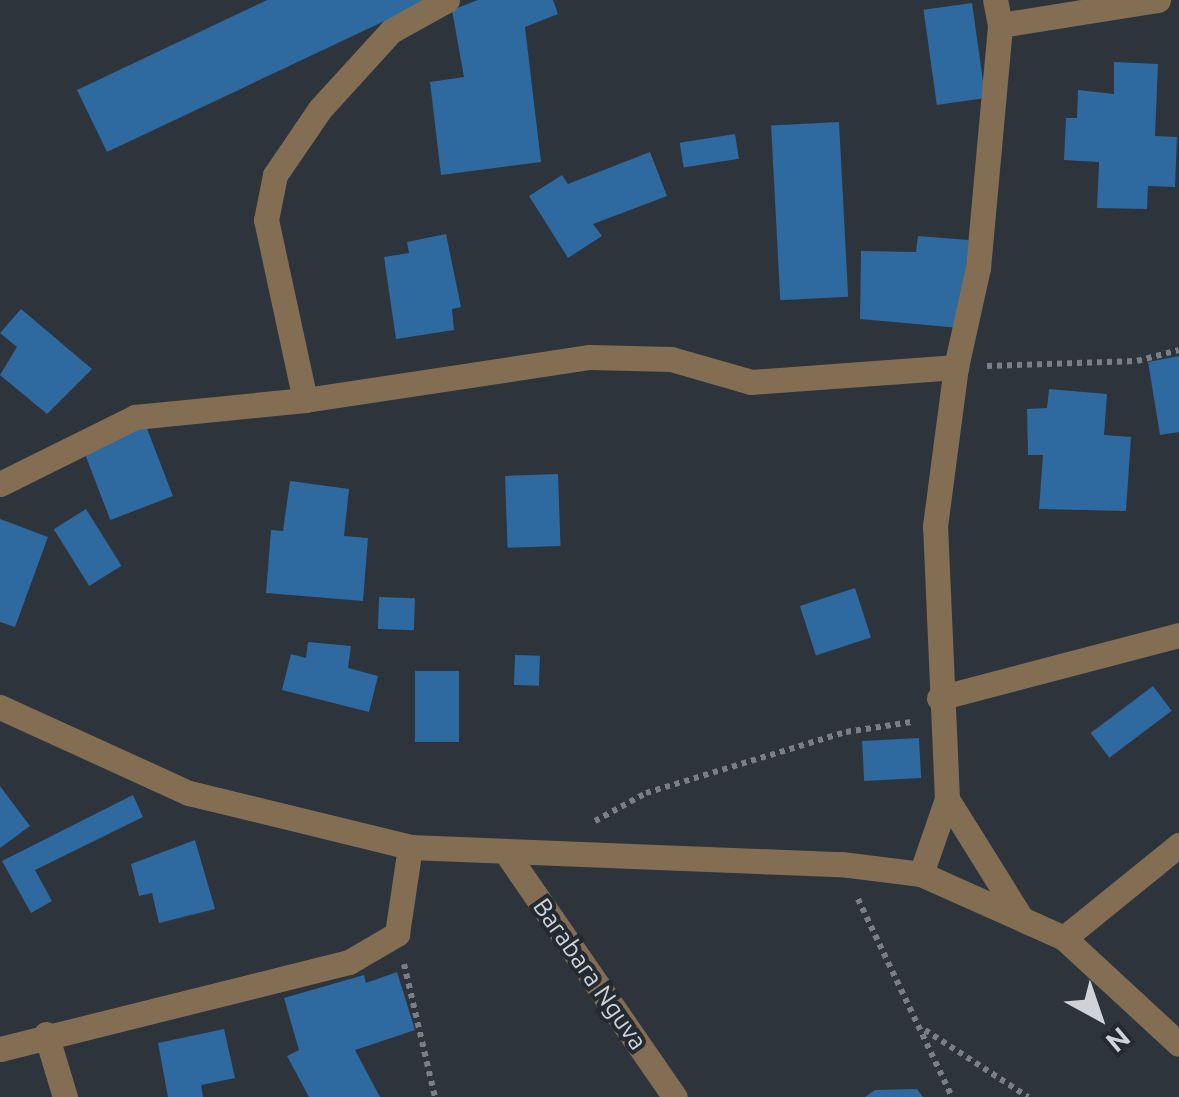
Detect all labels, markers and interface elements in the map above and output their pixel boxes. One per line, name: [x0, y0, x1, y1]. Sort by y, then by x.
street label: Barabara Nguva: [527, 892, 653, 1056]
north arrow: [1049, 967, 1149, 1067]
text: N: [1101, 1022, 1137, 1059]

